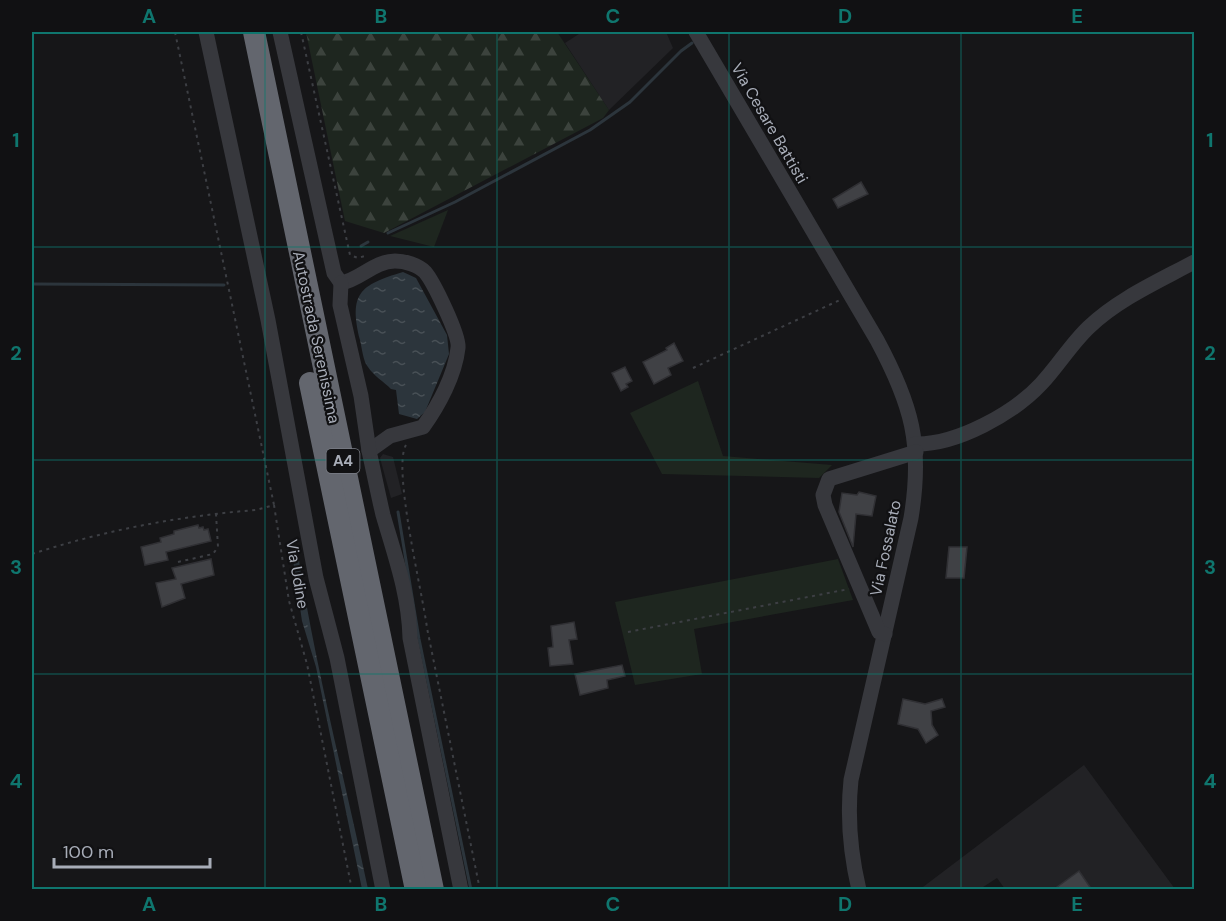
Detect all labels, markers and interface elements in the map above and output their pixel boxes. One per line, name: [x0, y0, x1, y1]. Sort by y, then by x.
text: A: [142, 3, 156, 29]
text: B: [375, 3, 387, 29]
text: C: [606, 3, 620, 29]
text: D: [838, 3, 852, 29]
text: E: [1071, 3, 1083, 29]
street label: Via Cesare Battisti: [726, 59, 813, 187]
text: 1: [12, 127, 20, 153]
text: 1: [1206, 127, 1214, 153]
street label: Autostrada Serenissima: [288, 249, 345, 425]
text: 2: [10, 340, 22, 366]
text: 2: [1204, 340, 1216, 366]
road number: A4: [326, 449, 360, 473]
street label: Via Fossalato: [865, 498, 906, 598]
street label: Via Udine: [281, 538, 314, 610]
text: 3: [10, 554, 22, 580]
text: 3: [1204, 554, 1216, 580]
text: 4: [10, 768, 23, 794]
text: 4: [1204, 768, 1217, 794]
scale bar: [54, 831, 210, 869]
text: 100 m: [63, 840, 114, 864]
text: A: [142, 891, 156, 917]
text: B: [375, 891, 387, 917]
text: C: [606, 891, 620, 917]
text: D: [838, 891, 852, 917]
text: E: [1071, 891, 1083, 917]

